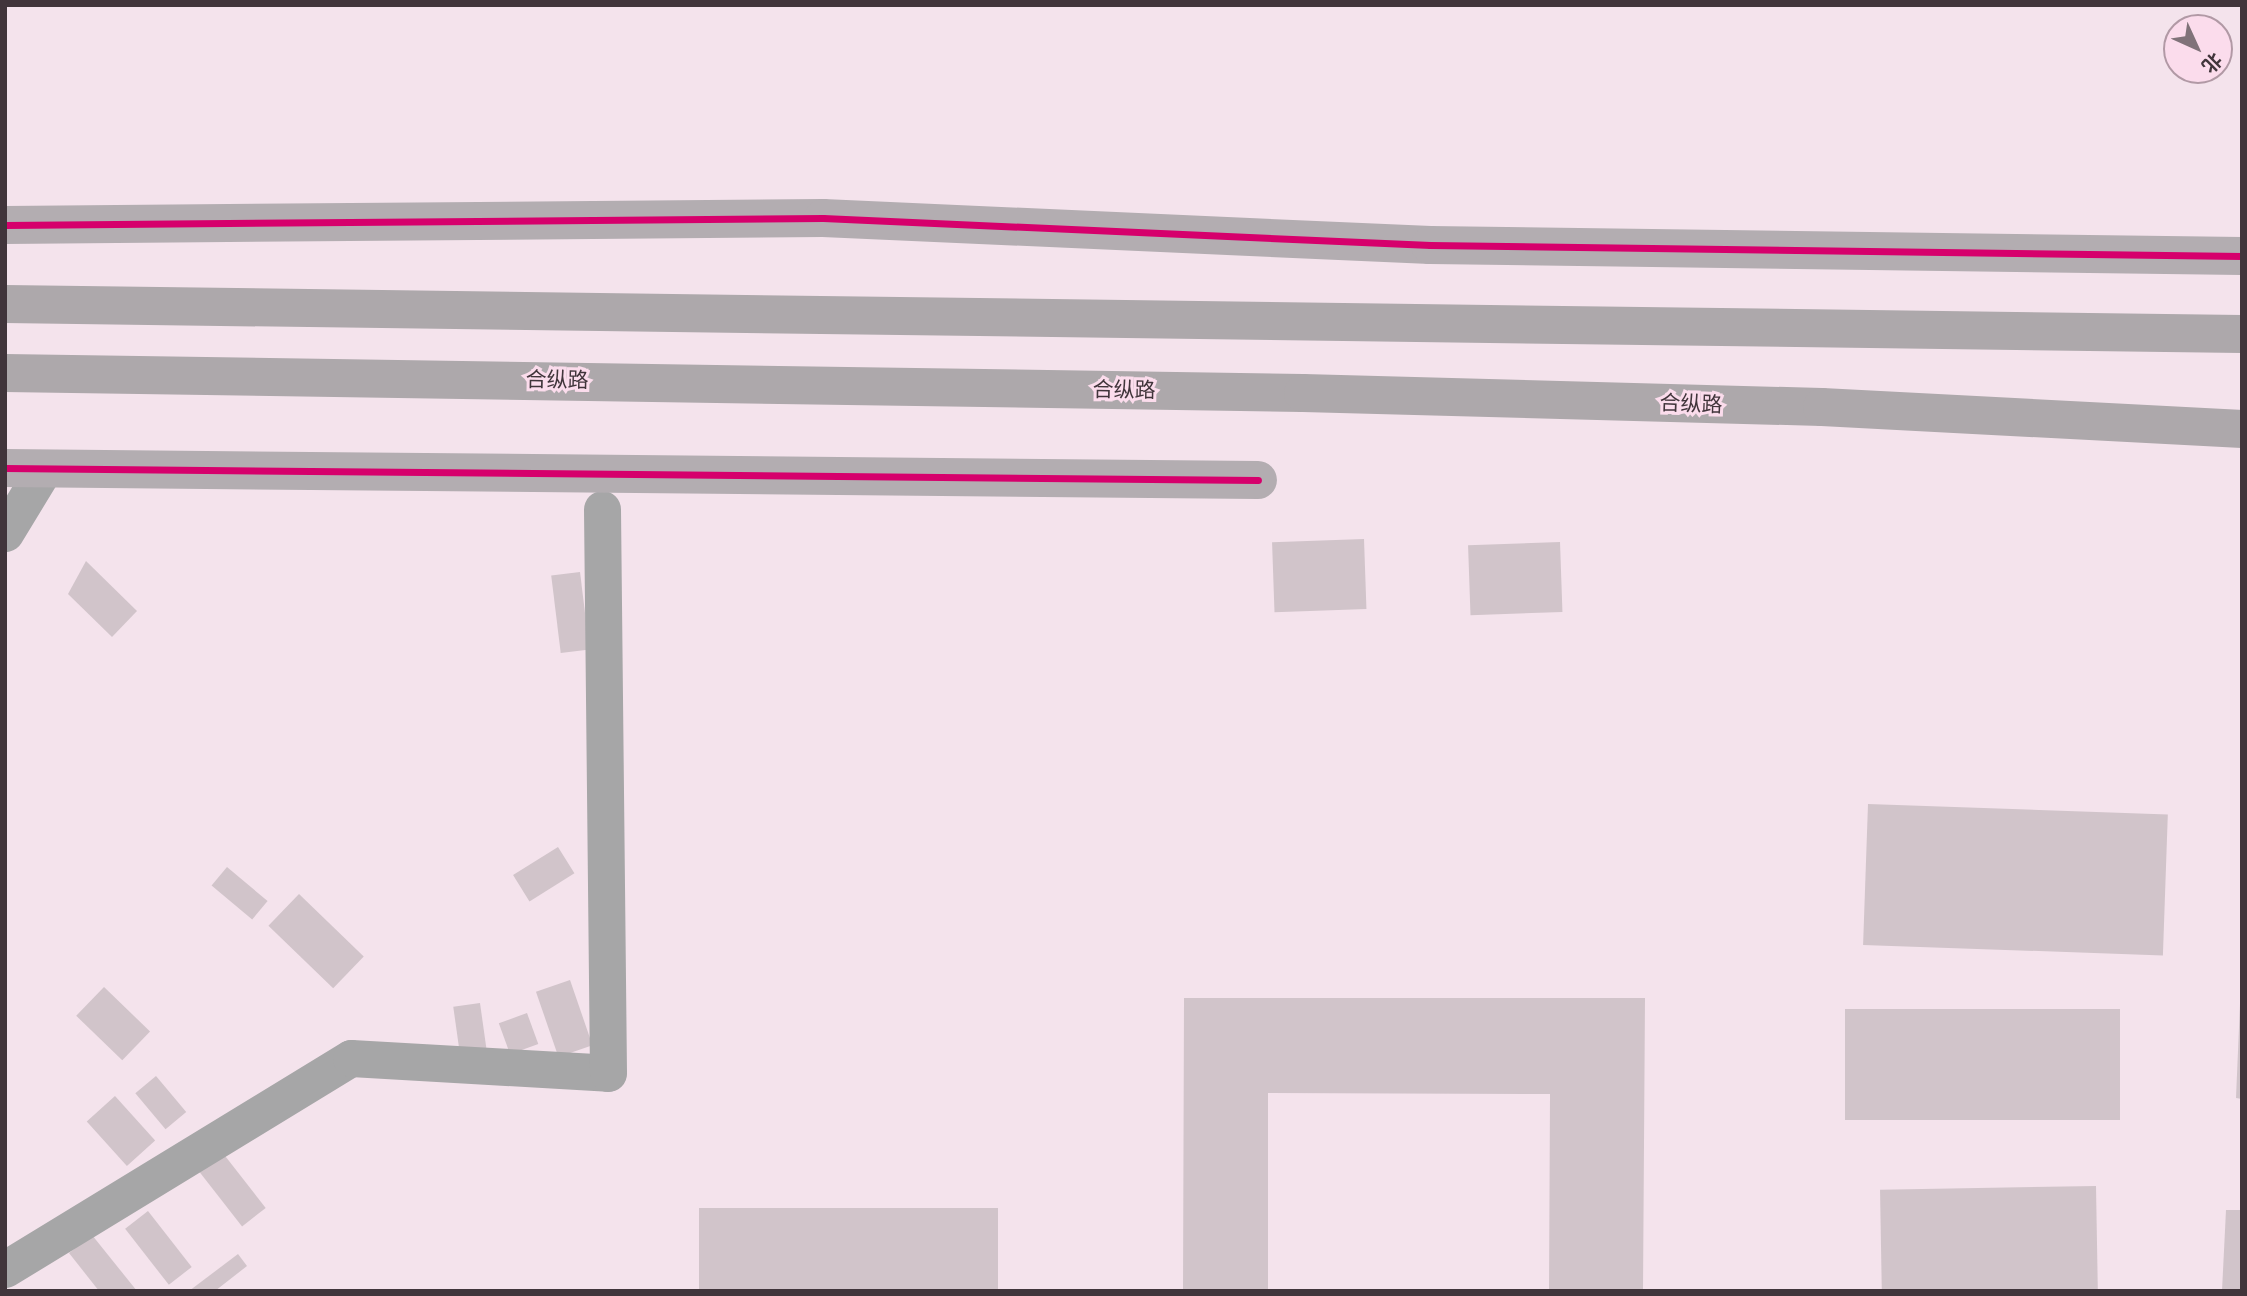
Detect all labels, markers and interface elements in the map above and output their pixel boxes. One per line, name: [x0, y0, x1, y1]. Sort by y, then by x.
north arrow: [2163, 14, 2233, 84]
text: 北: [2197, 48, 2226, 77]
street label: 合纵路: [525, 367, 589, 393]
street label: 合纵路: [1092, 377, 1156, 403]
street label: 合纵路: [1659, 390, 1723, 418]

